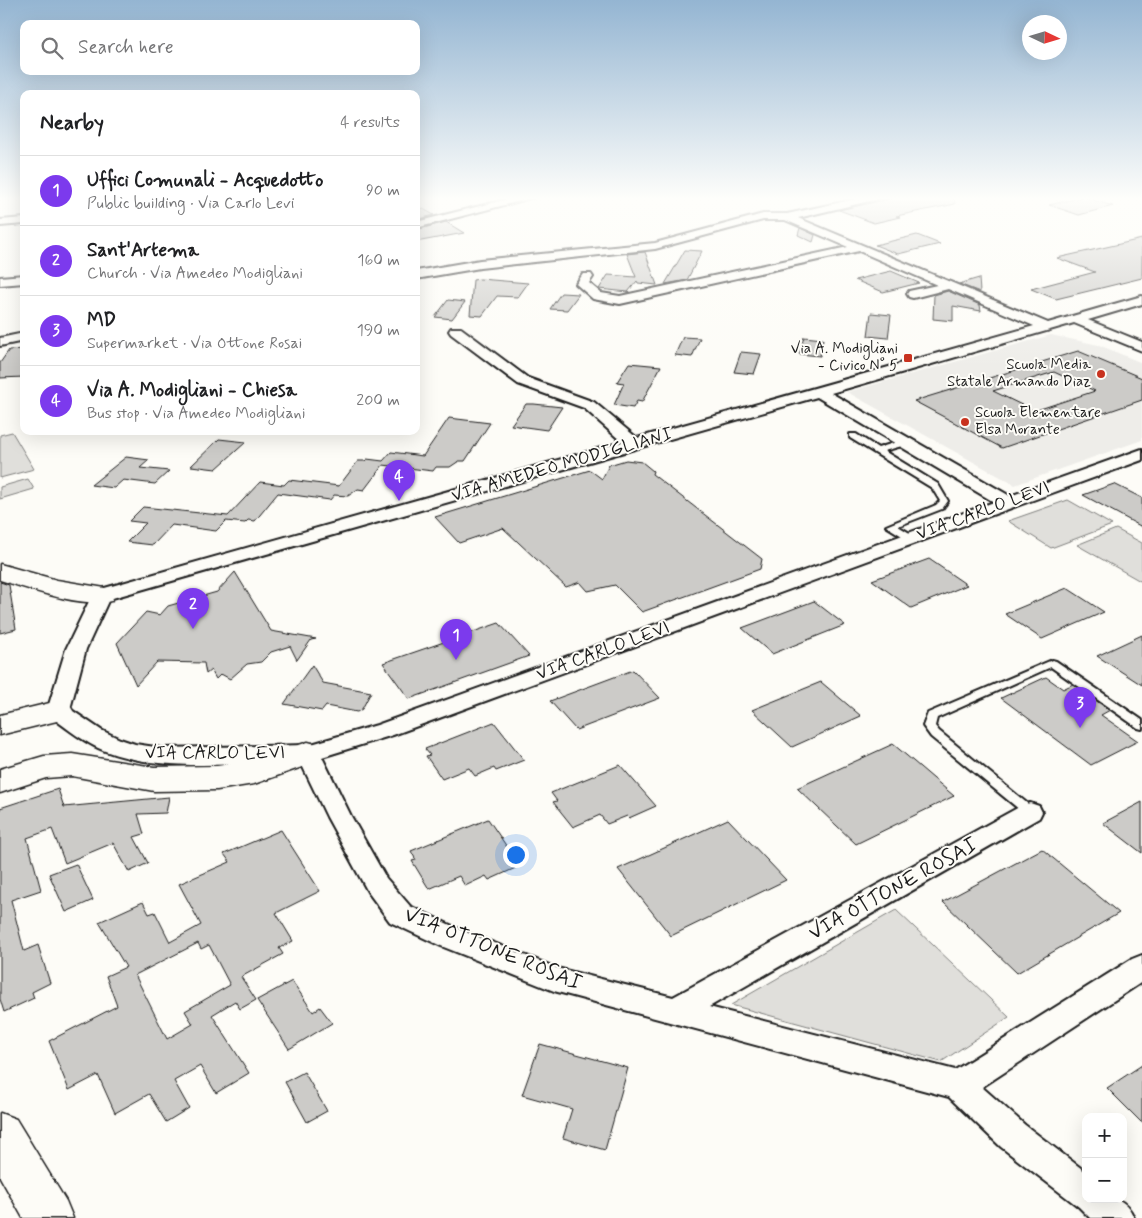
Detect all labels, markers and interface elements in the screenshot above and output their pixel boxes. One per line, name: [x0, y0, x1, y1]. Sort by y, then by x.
north arrow: [1022, 15, 1067, 60]
search box: [20, 20, 420, 75]
icon: search: [38, 34, 66, 62]
text: Search here: [78, 35, 174, 60]
text: Nearby: [40, 109, 104, 137]
text: 4 results: [340, 112, 400, 133]
text: Uffici Comunali - Acquedotto: [87, 168, 323, 193]
text: 1: [52, 180, 60, 201]
text: 90 m: [366, 180, 400, 201]
text: Public building · Via Carlo Levi: [87, 193, 295, 214]
text: Sant'Artema: [87, 238, 199, 263]
text: 2: [52, 250, 60, 271]
text: 160 m: [357, 250, 400, 271]
text: Church · Via Amedeo Modigliani: [87, 263, 303, 284]
text: MD: [87, 308, 116, 333]
text: 3: [52, 320, 60, 341]
text: 190 m: [357, 320, 400, 341]
text: Supermarket · Via Ottone Rosai: [87, 333, 302, 354]
place label: Via A. Modigliani - Civico N° 5: [791, 339, 898, 376]
marker: Via A. Modigliani - Civico N° 5: [902, 352, 914, 364]
place label: Scuola Media Statale Armando Diaz: [947, 355, 1092, 392]
marker: Scuola Media Statale Armando Diaz: [1095, 368, 1107, 380]
text: Via A. Modigliani - Chiesa: [87, 378, 297, 403]
text: 4: [51, 390, 61, 411]
text: 200 m: [356, 390, 400, 411]
text: Bus stop · Via Amedeo Modigliani: [87, 403, 305, 424]
place label: Scuola Elementare Elsa Morante: [975, 403, 1101, 440]
marker: Scuola Elementare Elsa Morante: [959, 416, 971, 428]
street label: VIA AMEDEO MODIGLIANI: [449, 422, 675, 508]
pin: 4: [383, 460, 415, 501]
street label: VIA CARLO LEVI: [913, 476, 1053, 546]
pin: 2: [177, 588, 209, 629]
street label: VIA CARLO LEVI: [533, 616, 673, 686]
pin: 1: [440, 619, 472, 660]
pin: 3: [1064, 687, 1096, 728]
street label: VIA CARLO LEVI: [145, 741, 285, 765]
street label: VIA OTTONE ROSAI: [803, 831, 983, 947]
your location: [503, 842, 529, 868]
street label: VIA OTTONE ROSAI: [400, 901, 586, 997]
map controls: [1082, 1113, 1127, 1203]
button: +: [1082, 1113, 1127, 1158]
button: −: [1082, 1158, 1127, 1203]

